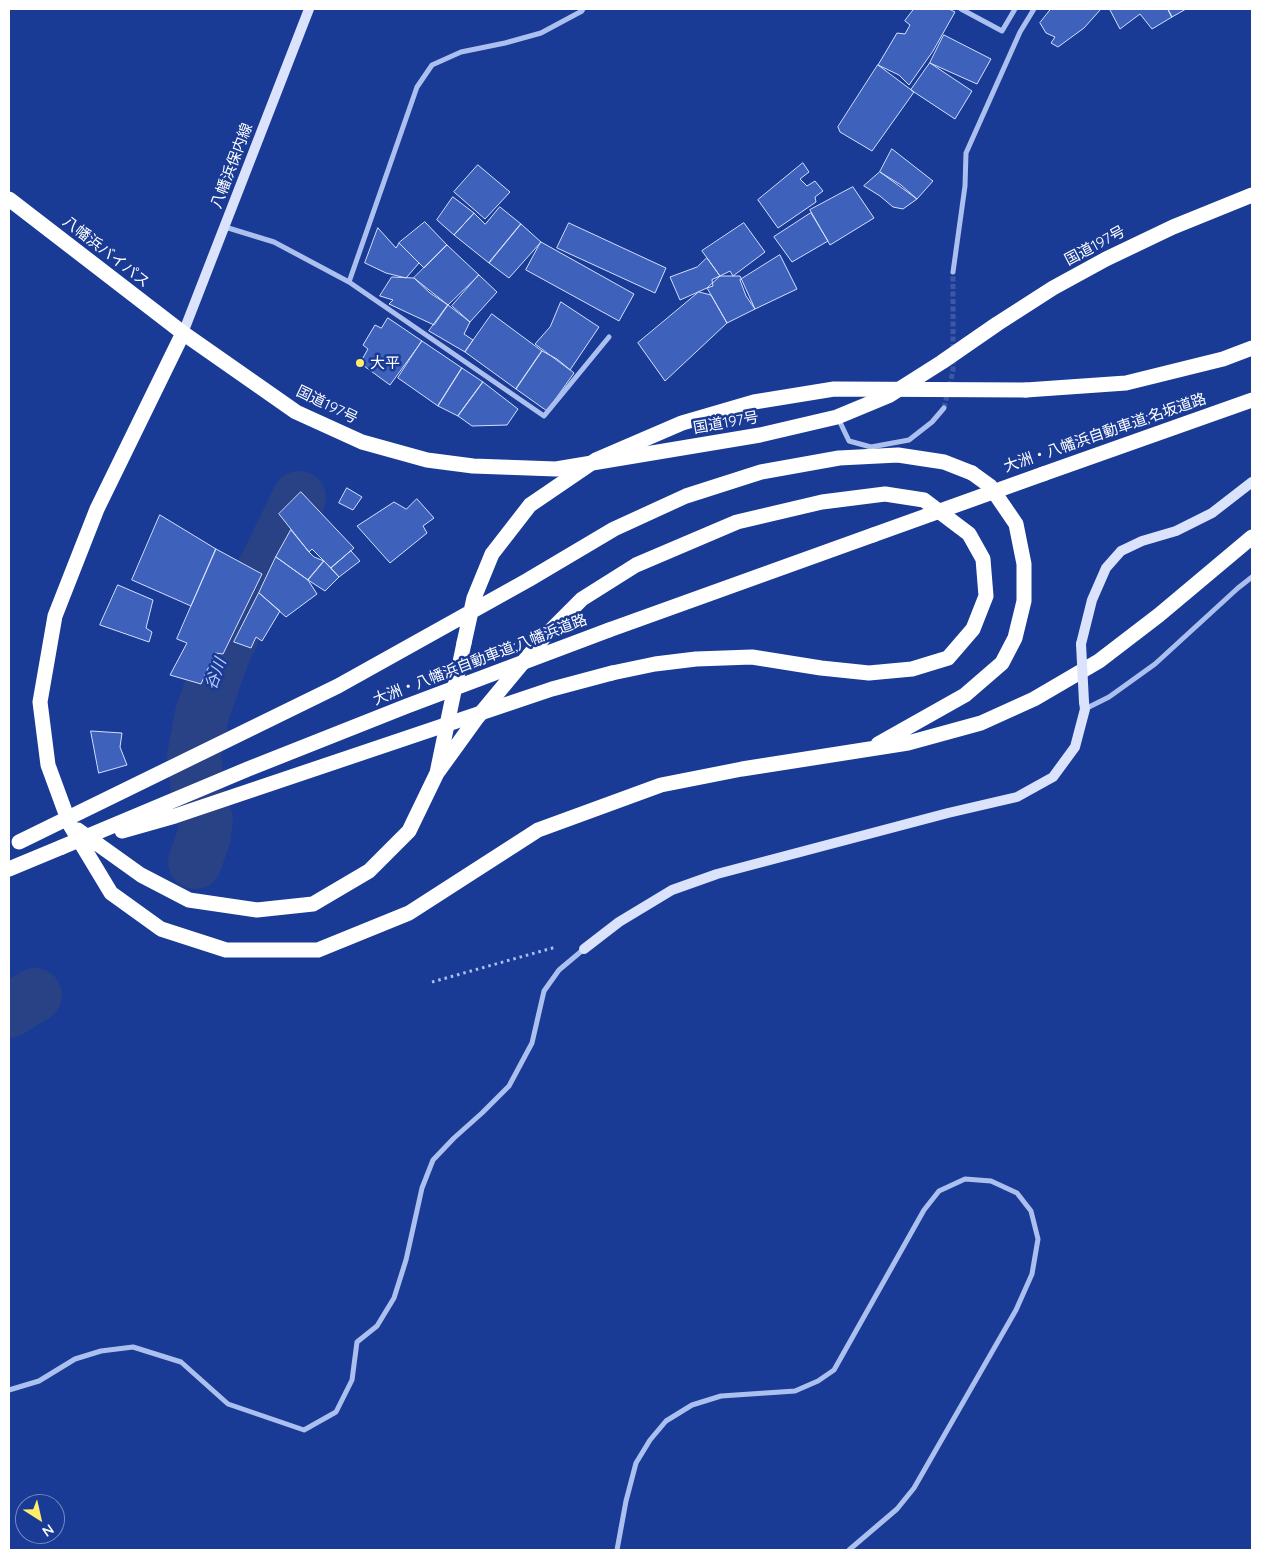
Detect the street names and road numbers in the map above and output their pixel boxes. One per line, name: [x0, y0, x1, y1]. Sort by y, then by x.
street label: 八幡浜保内線: [207, 121, 257, 211]
street label: 八幡浜バイパス: [59, 213, 153, 291]
street label: 国道197号: [1062, 223, 1128, 269]
street label: 国道197号: [293, 382, 361, 428]
street label: 大洲・八幡浜自動車道;名坂道路: [1001, 390, 1209, 476]
street label: 国道197号: [692, 408, 760, 438]
street label: 大洲・八幡浜自動車道;八幡浜道路: [370, 611, 590, 709]

